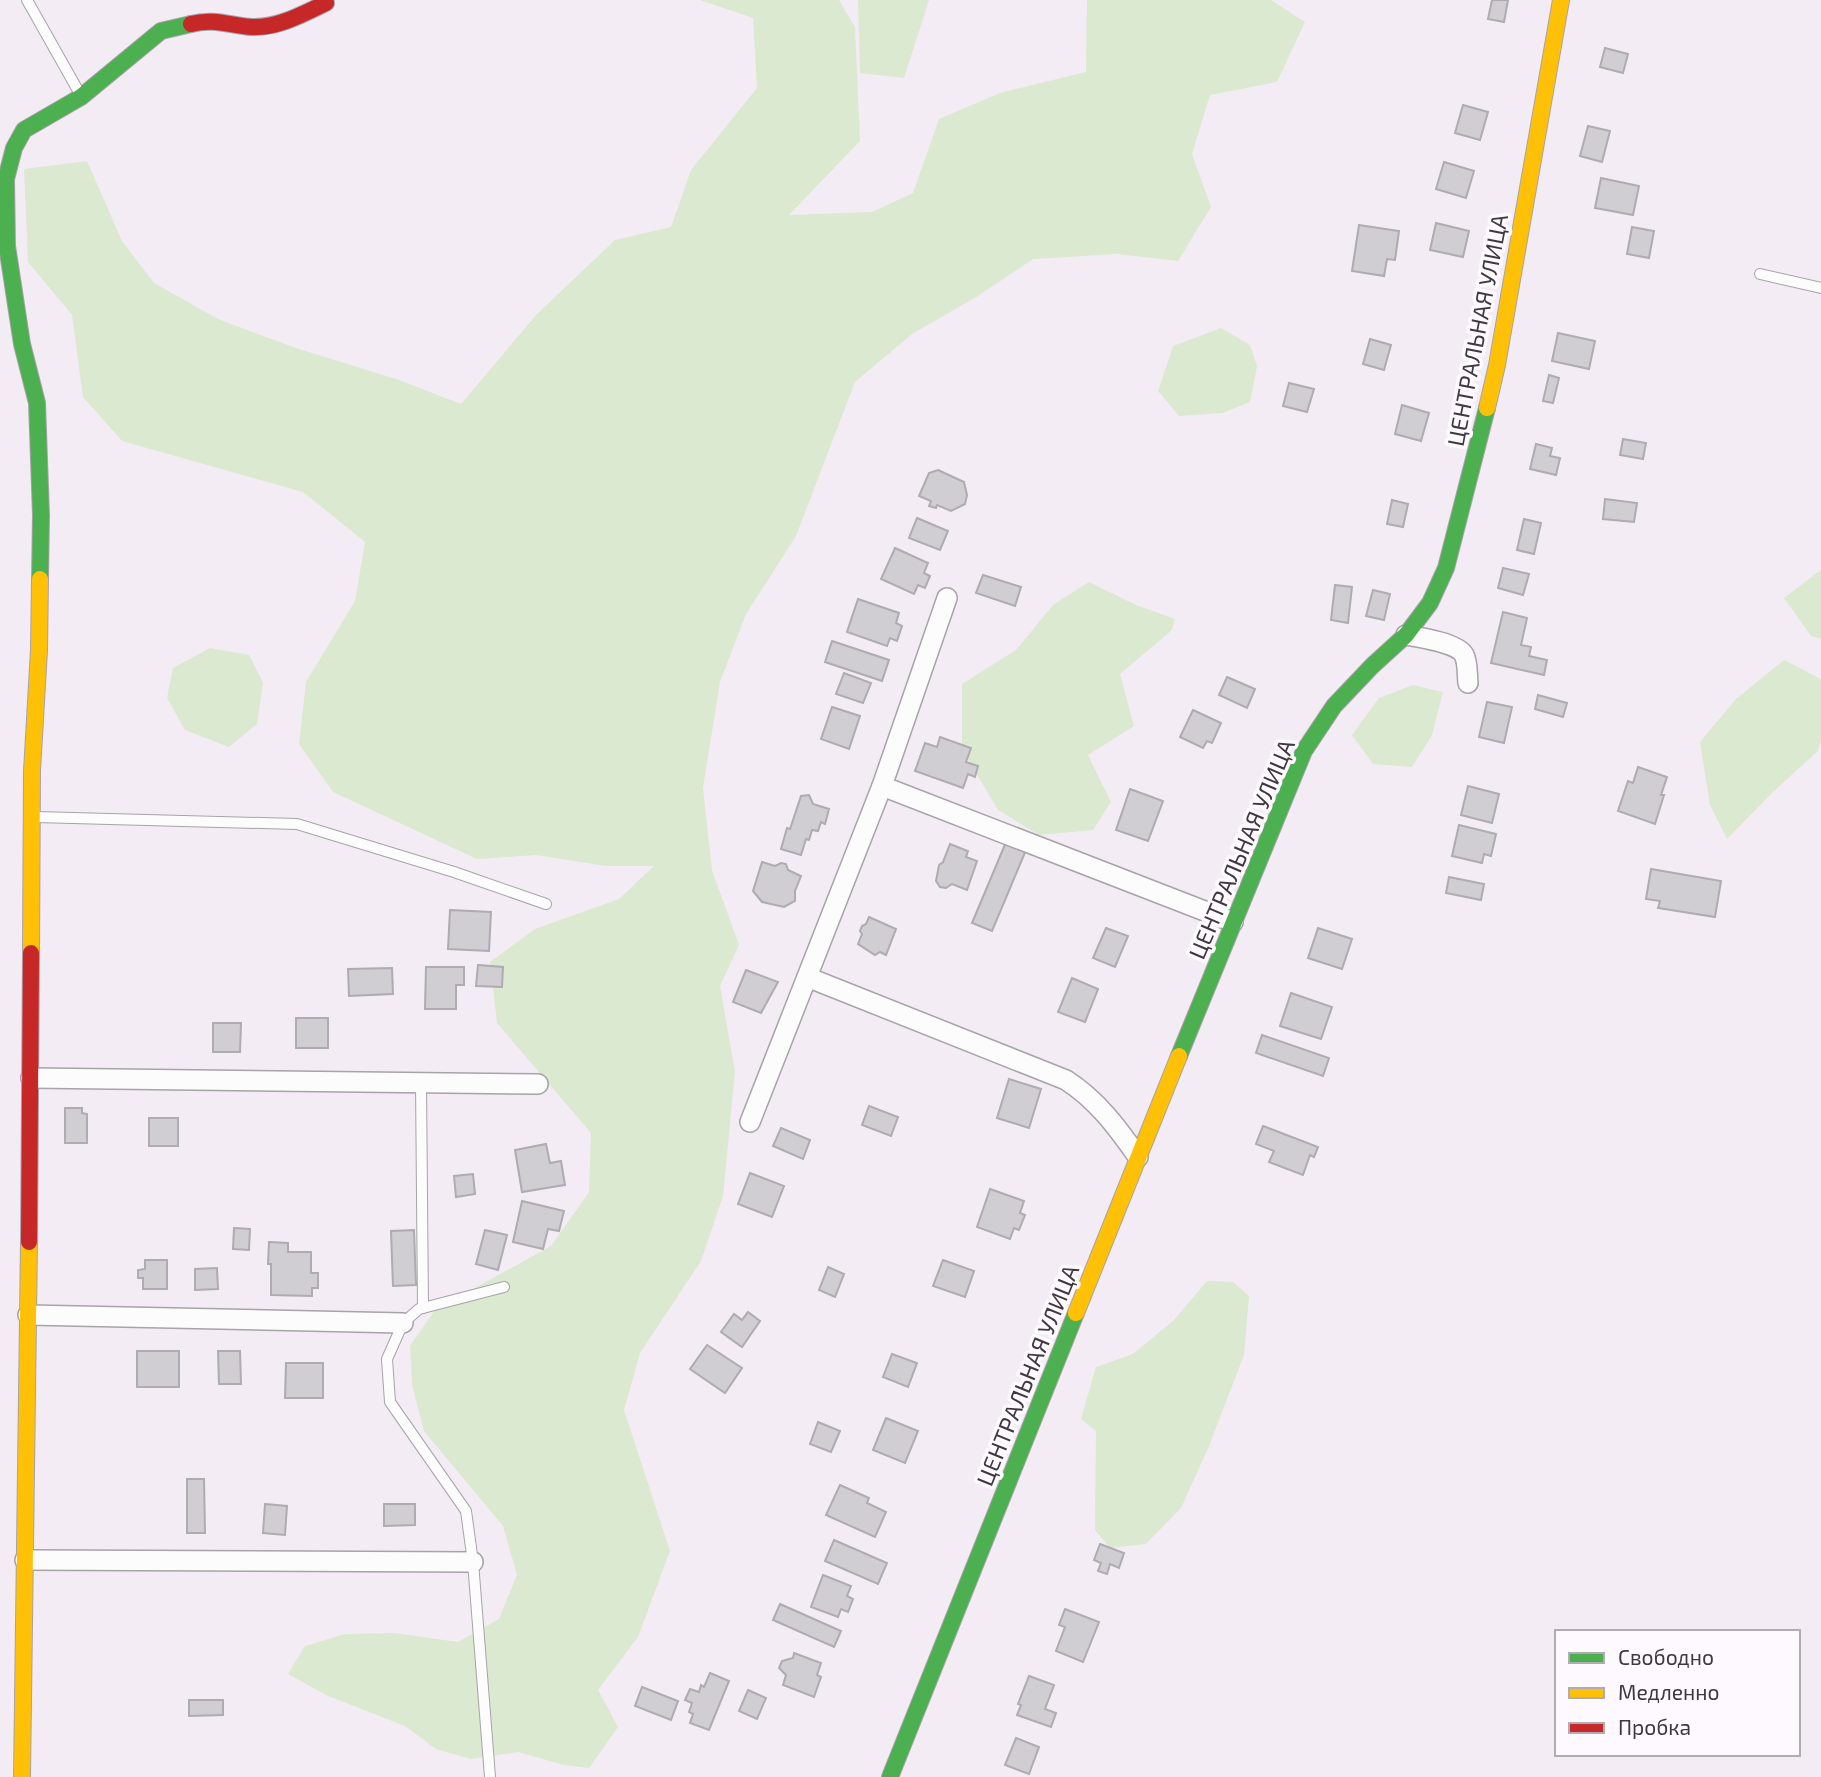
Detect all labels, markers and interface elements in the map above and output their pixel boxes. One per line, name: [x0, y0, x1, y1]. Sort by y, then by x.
street label: ЦЕНТРАЛЬНАЯ УЛИЦА: [1441, 211, 1513, 448]
street label: ЦЕНТРАЛЬНАЯ УЛИЦА: [1182, 734, 1300, 963]
street label: ЦЕНТРАЛЬНАЯ УЛИЦА: [970, 1260, 1084, 1490]
legend: [1555, 1630, 1800, 1756]
text: Свободно: [1618, 1644, 1714, 1669]
text: Медленно: [1618, 1679, 1720, 1704]
text: Пробка: [1618, 1714, 1691, 1739]

